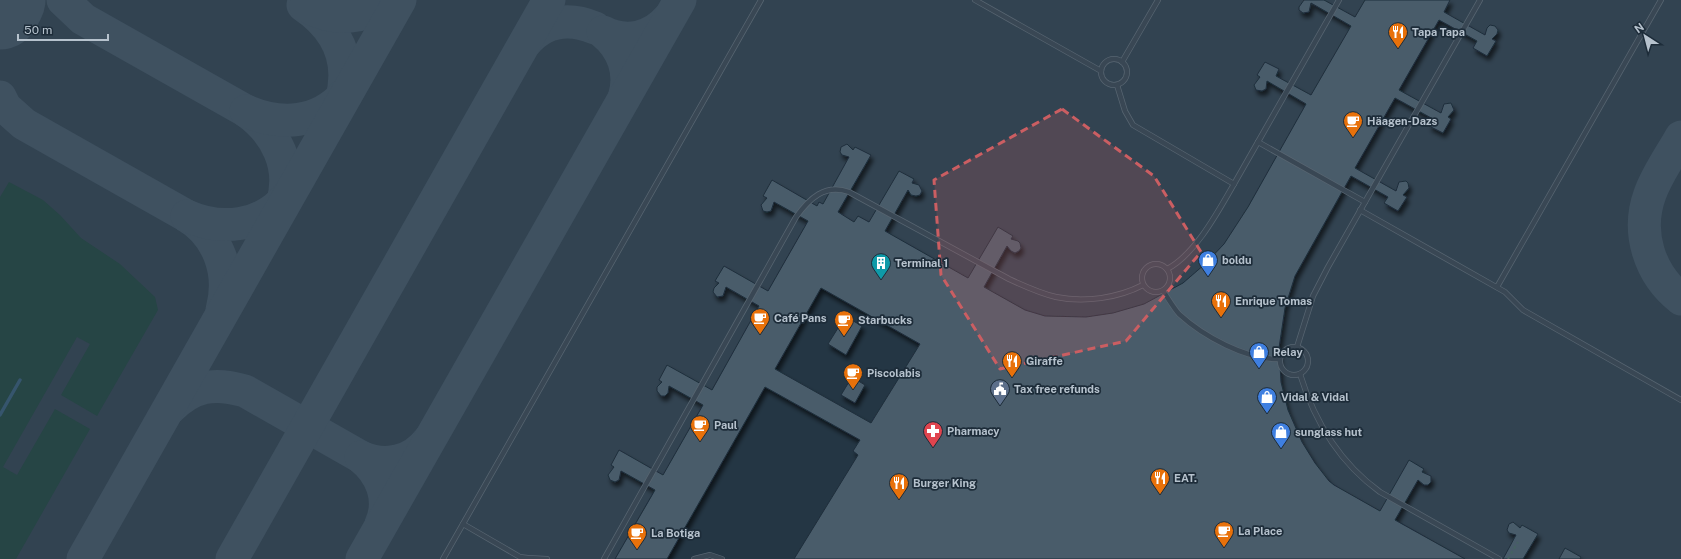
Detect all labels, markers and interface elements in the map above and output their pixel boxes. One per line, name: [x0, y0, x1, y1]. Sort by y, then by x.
scale bar: [18, 16, 108, 42]
north arrow: [1625, 16, 1665, 56]
restaurant icon: Tapa Tapa: [1387, 21, 1409, 49]
text: N: [1632, 21, 1646, 35]
text: 50 m: [24, 23, 52, 37]
place label: Tapa Tapa: [1412, 26, 1465, 38]
cafe icon: Häagen-Dazs: [1342, 110, 1364, 138]
place label: Häagen-Dazs: [1367, 115, 1438, 127]
shop icon: boldu: [1197, 249, 1219, 277]
building icon: Terminal 1: [870, 252, 892, 280]
place label: boldu: [1222, 254, 1252, 266]
place label: Terminal 1: [895, 257, 948, 269]
restaurant icon: Enrique Tomas: [1210, 290, 1232, 318]
place label: Enrique Tomas: [1235, 295, 1312, 307]
cafe icon: Café Pans: [749, 307, 771, 335]
cafe icon: Starbucks: [833, 309, 855, 337]
place label: Café Pans: [774, 312, 827, 324]
place label: Starbucks: [858, 314, 912, 326]
shop icon: Relay: [1248, 341, 1270, 369]
place label: Relay: [1273, 346, 1303, 358]
restaurant icon: Giraffe: [1001, 350, 1023, 378]
place label: Giraffe: [1026, 355, 1063, 367]
cafe icon: Piscolabis: [842, 362, 864, 390]
place label: Piscolabis: [867, 367, 921, 379]
public building icon: Tax free refunds: [989, 378, 1011, 406]
place label: Tax free refunds: [1014, 383, 1100, 395]
shop icon: Vidal & Vidal: [1256, 386, 1278, 414]
place label: Vidal & Vidal: [1281, 391, 1349, 403]
cafe icon: Paul: [689, 414, 711, 442]
place label: Paul: [714, 419, 738, 431]
pharmacy icon: Pharmacy: [922, 420, 944, 448]
shop icon: sunglass hut: [1270, 421, 1292, 449]
place label: Pharmacy: [947, 425, 1000, 437]
place label: sunglass hut: [1295, 426, 1363, 438]
restaurant icon: EAT.: [1149, 467, 1171, 495]
restaurant icon: Burger King: [888, 472, 910, 500]
place label: EAT.: [1174, 472, 1197, 484]
place label: Burger King: [913, 477, 976, 489]
cafe icon: La Place: [1213, 520, 1235, 548]
cafe icon: La Botiga: [626, 522, 648, 550]
place label: La Place: [1238, 525, 1282, 537]
place label: La Botiga: [651, 527, 700, 539]

